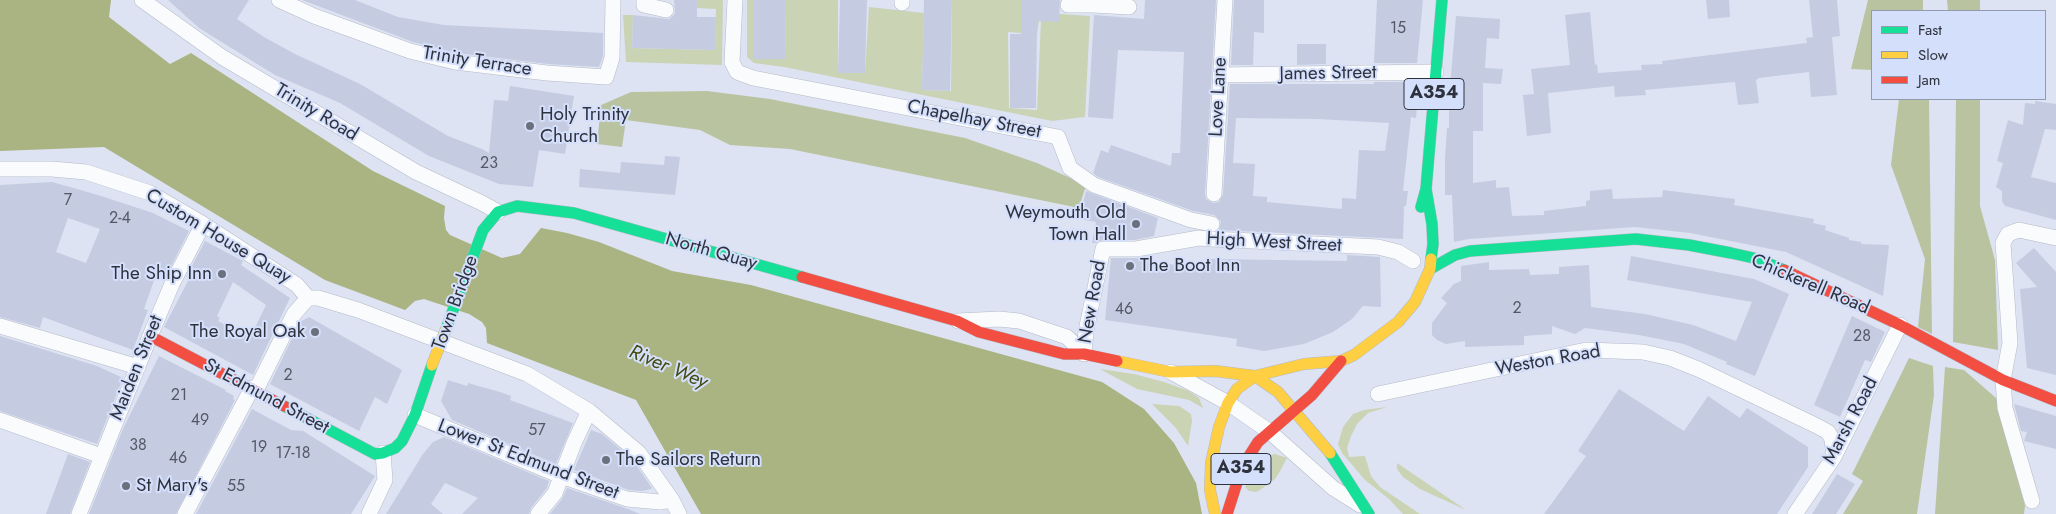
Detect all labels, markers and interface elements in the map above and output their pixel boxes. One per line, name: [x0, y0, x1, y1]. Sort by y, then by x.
legend: [1871, 10, 2046, 100]
house number: 15: [1390, 19, 1406, 39]
text: Fast: [1918, 19, 1942, 41]
street label: Trinity Terrace: [421, 42, 533, 82]
text: Slow: [1918, 44, 1948, 66]
street label: Love Lane: [1206, 57, 1232, 137]
street label: James Street: [1279, 62, 1377, 86]
text: Jam: [1918, 69, 1941, 91]
road number: A354: [1404, 78, 1464, 110]
street label: Trinity Road: [270, 79, 362, 147]
street label: Chapelhay Street: [905, 96, 1043, 144]
place label: Holy Trinity Church: [540, 104, 629, 148]
marker: Holy Trinity Church: [524, 120, 536, 132]
house number: 23: [480, 154, 498, 174]
street label: Custom House Quay: [141, 185, 295, 289]
house number: 7: [64, 191, 72, 211]
place label: Weymouth Old Town Hall: [1005, 202, 1126, 246]
house number: 2-4: [109, 209, 131, 229]
marker: Weymouth Old Town Hall: [1130, 218, 1142, 230]
street label: North Quay: [663, 228, 759, 276]
street label: High West Street: [1206, 228, 1342, 258]
street label: Chickerell Road: [1747, 250, 1873, 320]
street label: Town Bridge: [428, 253, 484, 353]
place label: The Boot Inn: [1140, 255, 1241, 277]
street label: New Road: [1074, 259, 1112, 345]
marker: The Boot Inn: [1124, 260, 1136, 272]
place label: The Ship Inn: [111, 263, 212, 285]
marker: The Ship Inn: [216, 268, 228, 280]
house number: 2: [1512, 299, 1522, 319]
house number: 46: [1115, 300, 1133, 320]
street label: Maiden Street: [106, 312, 168, 424]
place label: The Royal Oak: [190, 321, 305, 343]
marker: The Royal Oak: [309, 326, 321, 338]
house number: 28: [1853, 327, 1871, 347]
water label: River Wey: [625, 341, 711, 395]
street label: Weston Road: [1494, 341, 1602, 381]
street label: St Edmund Street: [199, 354, 333, 440]
house number: 2: [283, 366, 293, 386]
street label: Marsh Road: [1819, 374, 1883, 468]
house number: 21: [171, 386, 187, 406]
house number: 49: [191, 411, 209, 431]
street label: Lower St Edmund Street: [434, 415, 622, 505]
house number: 57: [528, 421, 546, 441]
house number: 38: [129, 436, 147, 456]
house number: 19: [251, 438, 267, 458]
house number: 17-18: [276, 444, 310, 464]
house number: 46: [169, 449, 187, 469]
place label: The Sailors Return: [616, 449, 761, 471]
marker: The Sailors Return: [600, 454, 612, 466]
road number: A354: [1211, 454, 1271, 484]
place label: St Mary's: [136, 475, 208, 497]
house number: 55: [227, 477, 245, 497]
marker: St Mary's: [120, 480, 132, 492]

